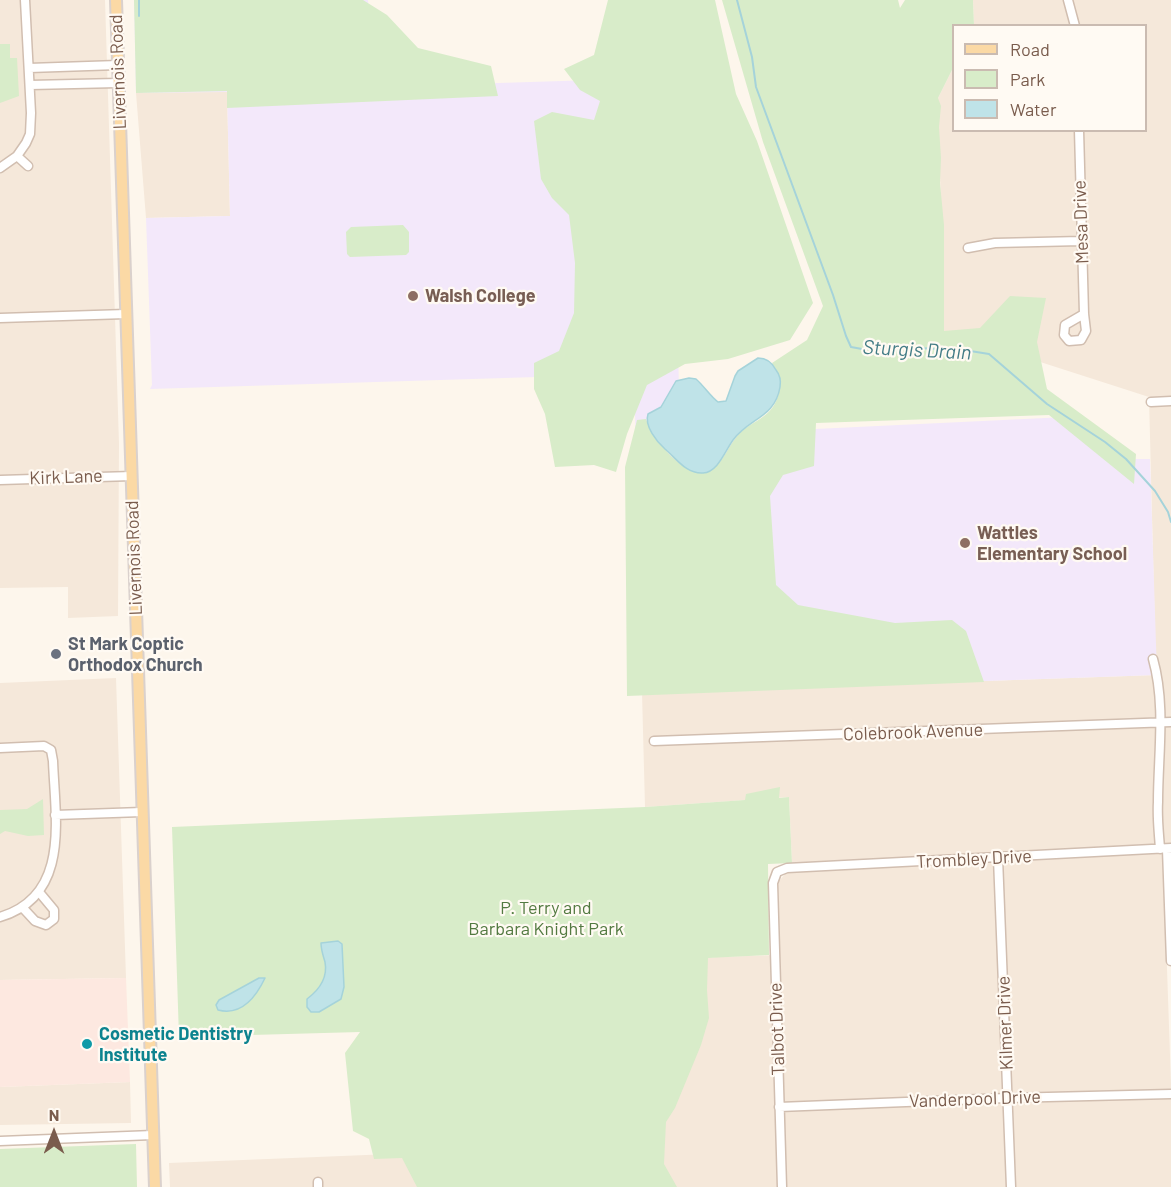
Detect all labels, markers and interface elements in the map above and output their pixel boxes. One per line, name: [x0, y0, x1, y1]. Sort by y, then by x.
street label: Livernois Road: [105, 14, 131, 130]
legend: [952, 24, 1147, 132]
text: Road: [1010, 38, 1050, 60]
text: Park: [1010, 68, 1045, 90]
text: Water: [1010, 98, 1057, 120]
street label: Mesa Drive: [1069, 180, 1093, 264]
place label: Walsh College: [425, 285, 535, 307]
marker: Walsh College: [406, 289, 420, 303]
water label: Sturgis Drain: [862, 335, 972, 365]
street label: Kirk Lane: [29, 465, 103, 489]
street label: Livernois Road: [121, 500, 147, 616]
place label: Wattles Elementary School: [977, 522, 1127, 564]
marker: Wattles Elementary School: [958, 536, 972, 550]
place label: St Mark Coptic Orthodox Church: [68, 633, 203, 676]
marker: St Mark Coptic Orthodox Church: [49, 647, 63, 661]
street label: Colebrook Avenue: [843, 719, 983, 745]
street label: Trombley Drive: [916, 845, 1032, 873]
park label: P. Terry and Barbara Knight Park: [468, 897, 624, 940]
street label: Kilmer Drive: [993, 975, 1017, 1071]
street label: Talbot Drive: [765, 982, 789, 1076]
place label: Cosmetic Dentistry Institute: [99, 1023, 253, 1066]
marker: Cosmetic Dentistry Institute: [80, 1037, 94, 1051]
street label: Vanderpool Drive: [909, 1086, 1041, 1112]
north arrow: [24, 1103, 84, 1163]
text: N: [49, 1105, 59, 1124]

